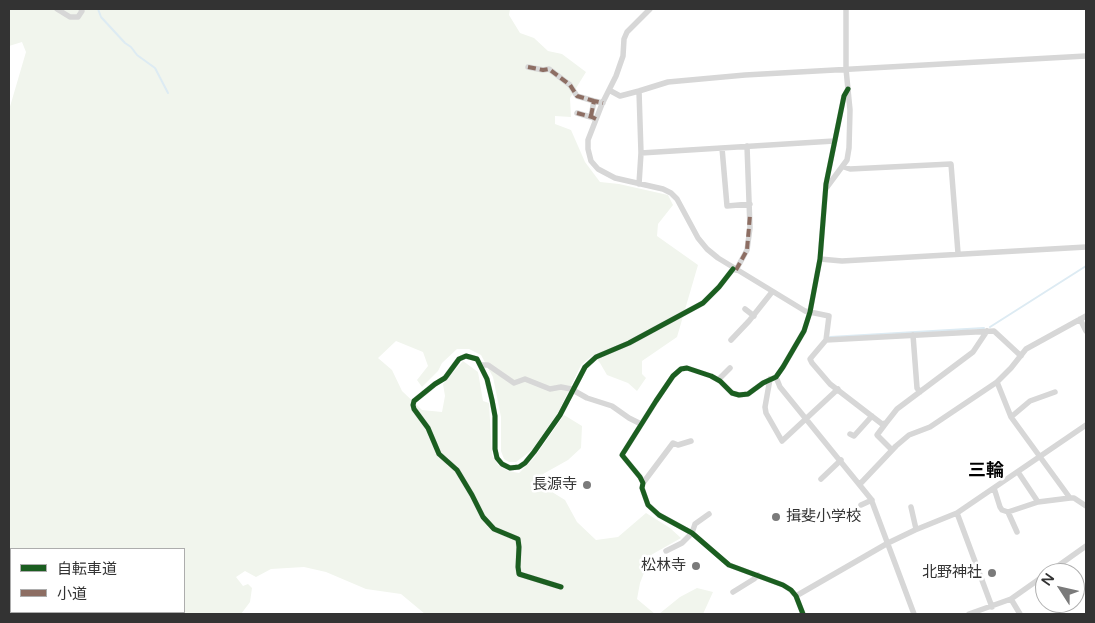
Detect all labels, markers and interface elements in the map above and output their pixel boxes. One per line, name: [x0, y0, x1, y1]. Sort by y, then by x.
district label: 三輪: [968, 460, 1004, 482]
place label: 長源寺: [532, 476, 577, 494]
marker: 長源寺: [581, 479, 593, 491]
place label: 揖斐小学校: [786, 508, 861, 526]
marker: 揖斐小学校: [770, 511, 782, 523]
legend: [10, 548, 185, 613]
place label: 松林寺: [641, 557, 686, 575]
text: 自転車道: [57, 560, 117, 578]
marker: 松林寺: [690, 560, 702, 572]
north arrow: [1035, 563, 1085, 613]
place label: 北野神社: [922, 564, 982, 582]
marker: 北野神社: [986, 567, 998, 579]
text: N: [1038, 570, 1058, 589]
text: 小道: [57, 585, 87, 603]

